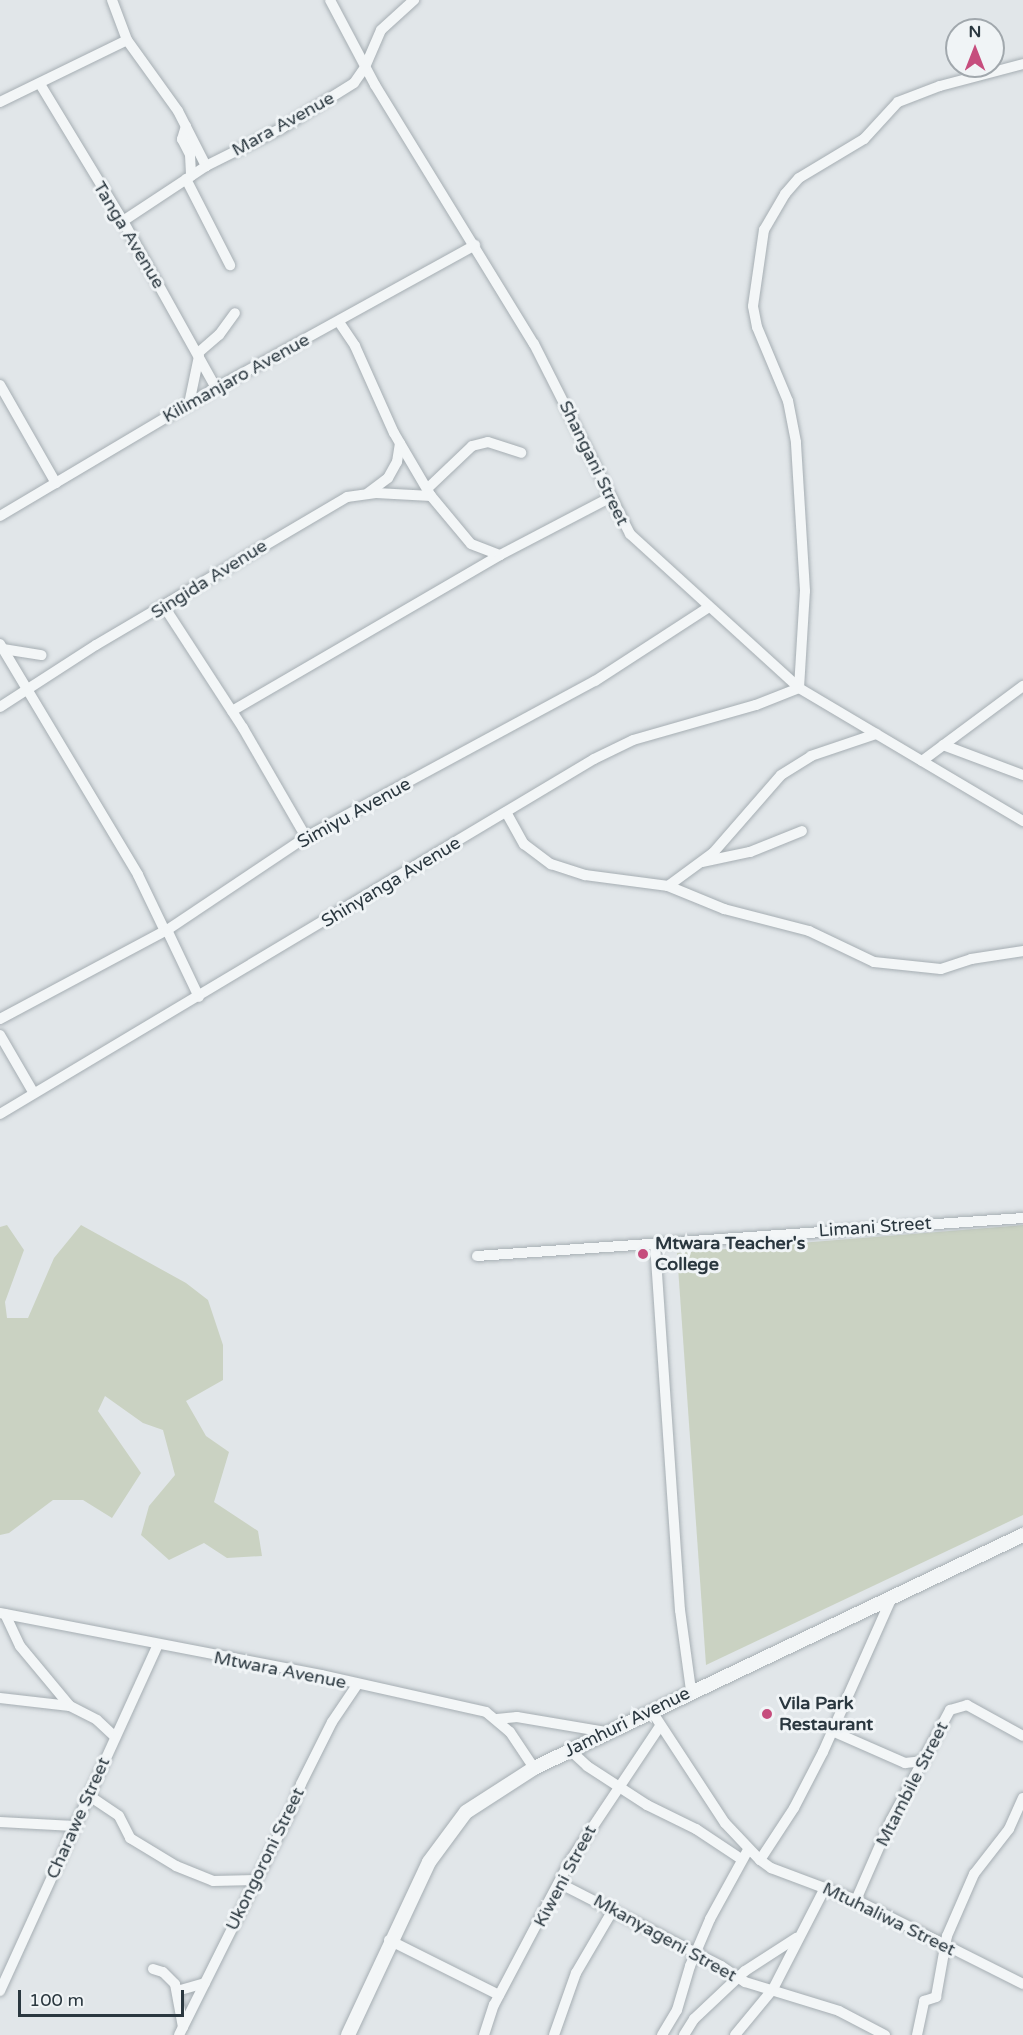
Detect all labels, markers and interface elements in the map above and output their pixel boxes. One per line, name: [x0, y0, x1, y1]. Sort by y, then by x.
north arrow: [945, 18, 1005, 78]
text: N: [969, 22, 981, 42]
street label: Mara Avenue: [228, 87, 338, 161]
street label: Tanga Avenue: [89, 178, 169, 292]
street label: Kilimanjaro Avenue: [159, 329, 313, 427]
street label: Shangani Street: [554, 397, 634, 529]
street label: Singida Avenue: [147, 535, 271, 623]
street label: Simiyu Avenue: [294, 773, 414, 853]
street label: Shinyanga Avenue: [318, 832, 464, 932]
street label: Limani Street: [818, 1212, 932, 1242]
place label: Mtwara Teacher's College: [655, 1233, 805, 1276]
marker: Mtwara Teacher's College: [636, 1247, 650, 1261]
street label: Mtwara Avenue: [212, 1647, 348, 1693]
street label: Jamhuri Avenue: [561, 1682, 693, 1762]
place label: Vila Park Restaurant: [779, 1693, 873, 1736]
marker: Vila Park Restaurant: [760, 1707, 774, 1721]
street label: Mtambile Street: [871, 1718, 953, 1850]
street label: Charawe Street: [42, 1754, 114, 1882]
street label: Ukongoroni Street: [221, 1784, 309, 1934]
street label: Kiweni Street: [529, 1821, 601, 1931]
street label: Mtuhaliwa Street: [819, 1877, 959, 1961]
street label: Mkanyageni Street: [590, 1890, 740, 1986]
scale bar: [21, 1978, 188, 2016]
text: 100 m: [29, 1989, 84, 2011]

